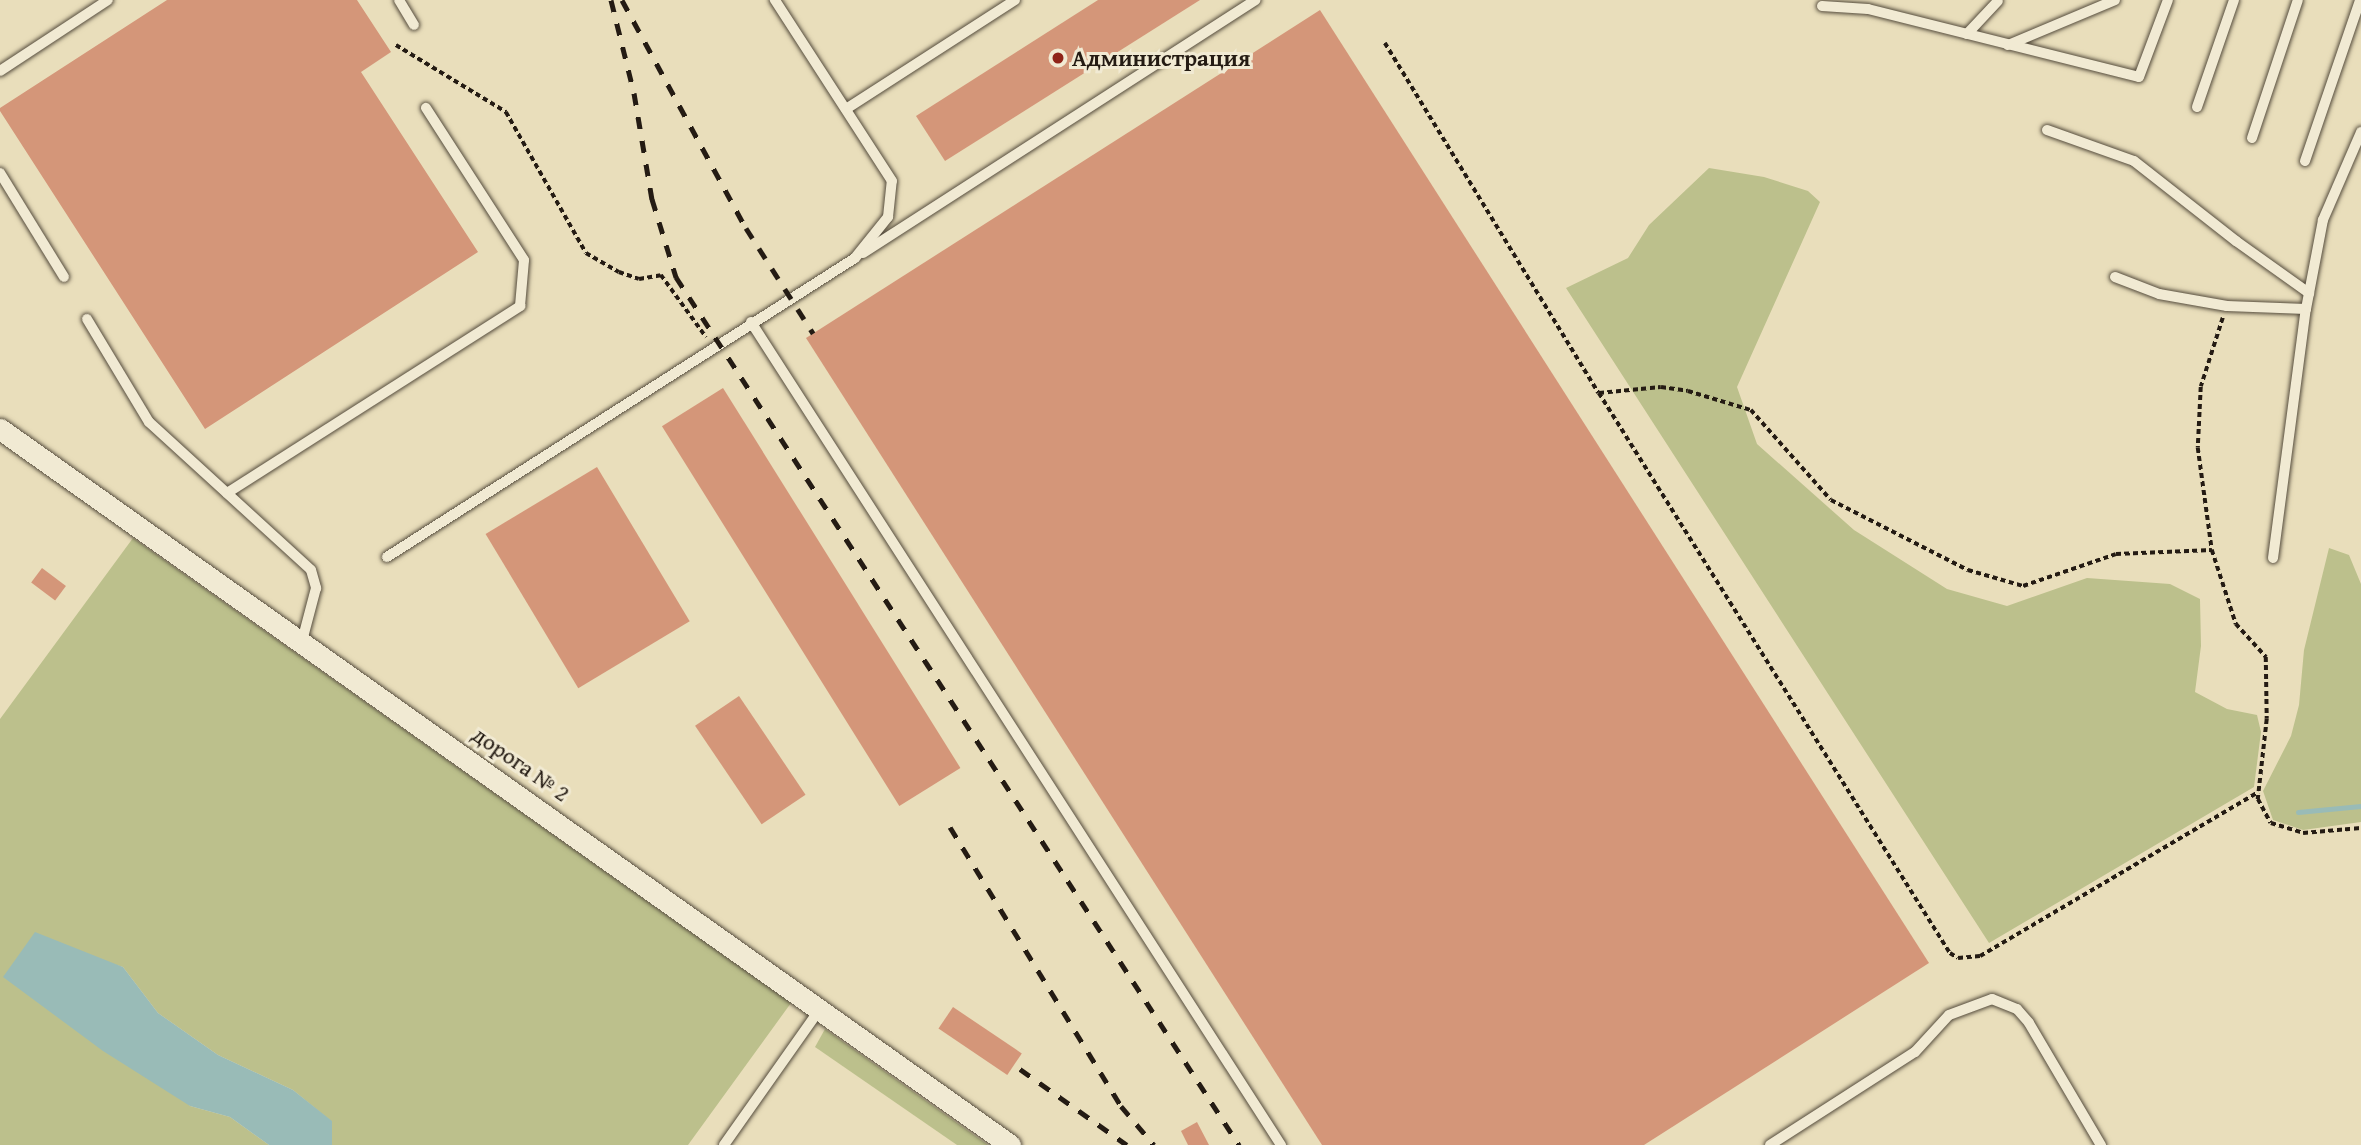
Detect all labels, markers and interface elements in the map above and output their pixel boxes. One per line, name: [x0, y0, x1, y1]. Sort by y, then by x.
place label: Администрация: [1072, 44, 1250, 72]
marker: Администрация: [1050, 50, 1066, 66]
street label: дорога № 2: [467, 721, 575, 807]

